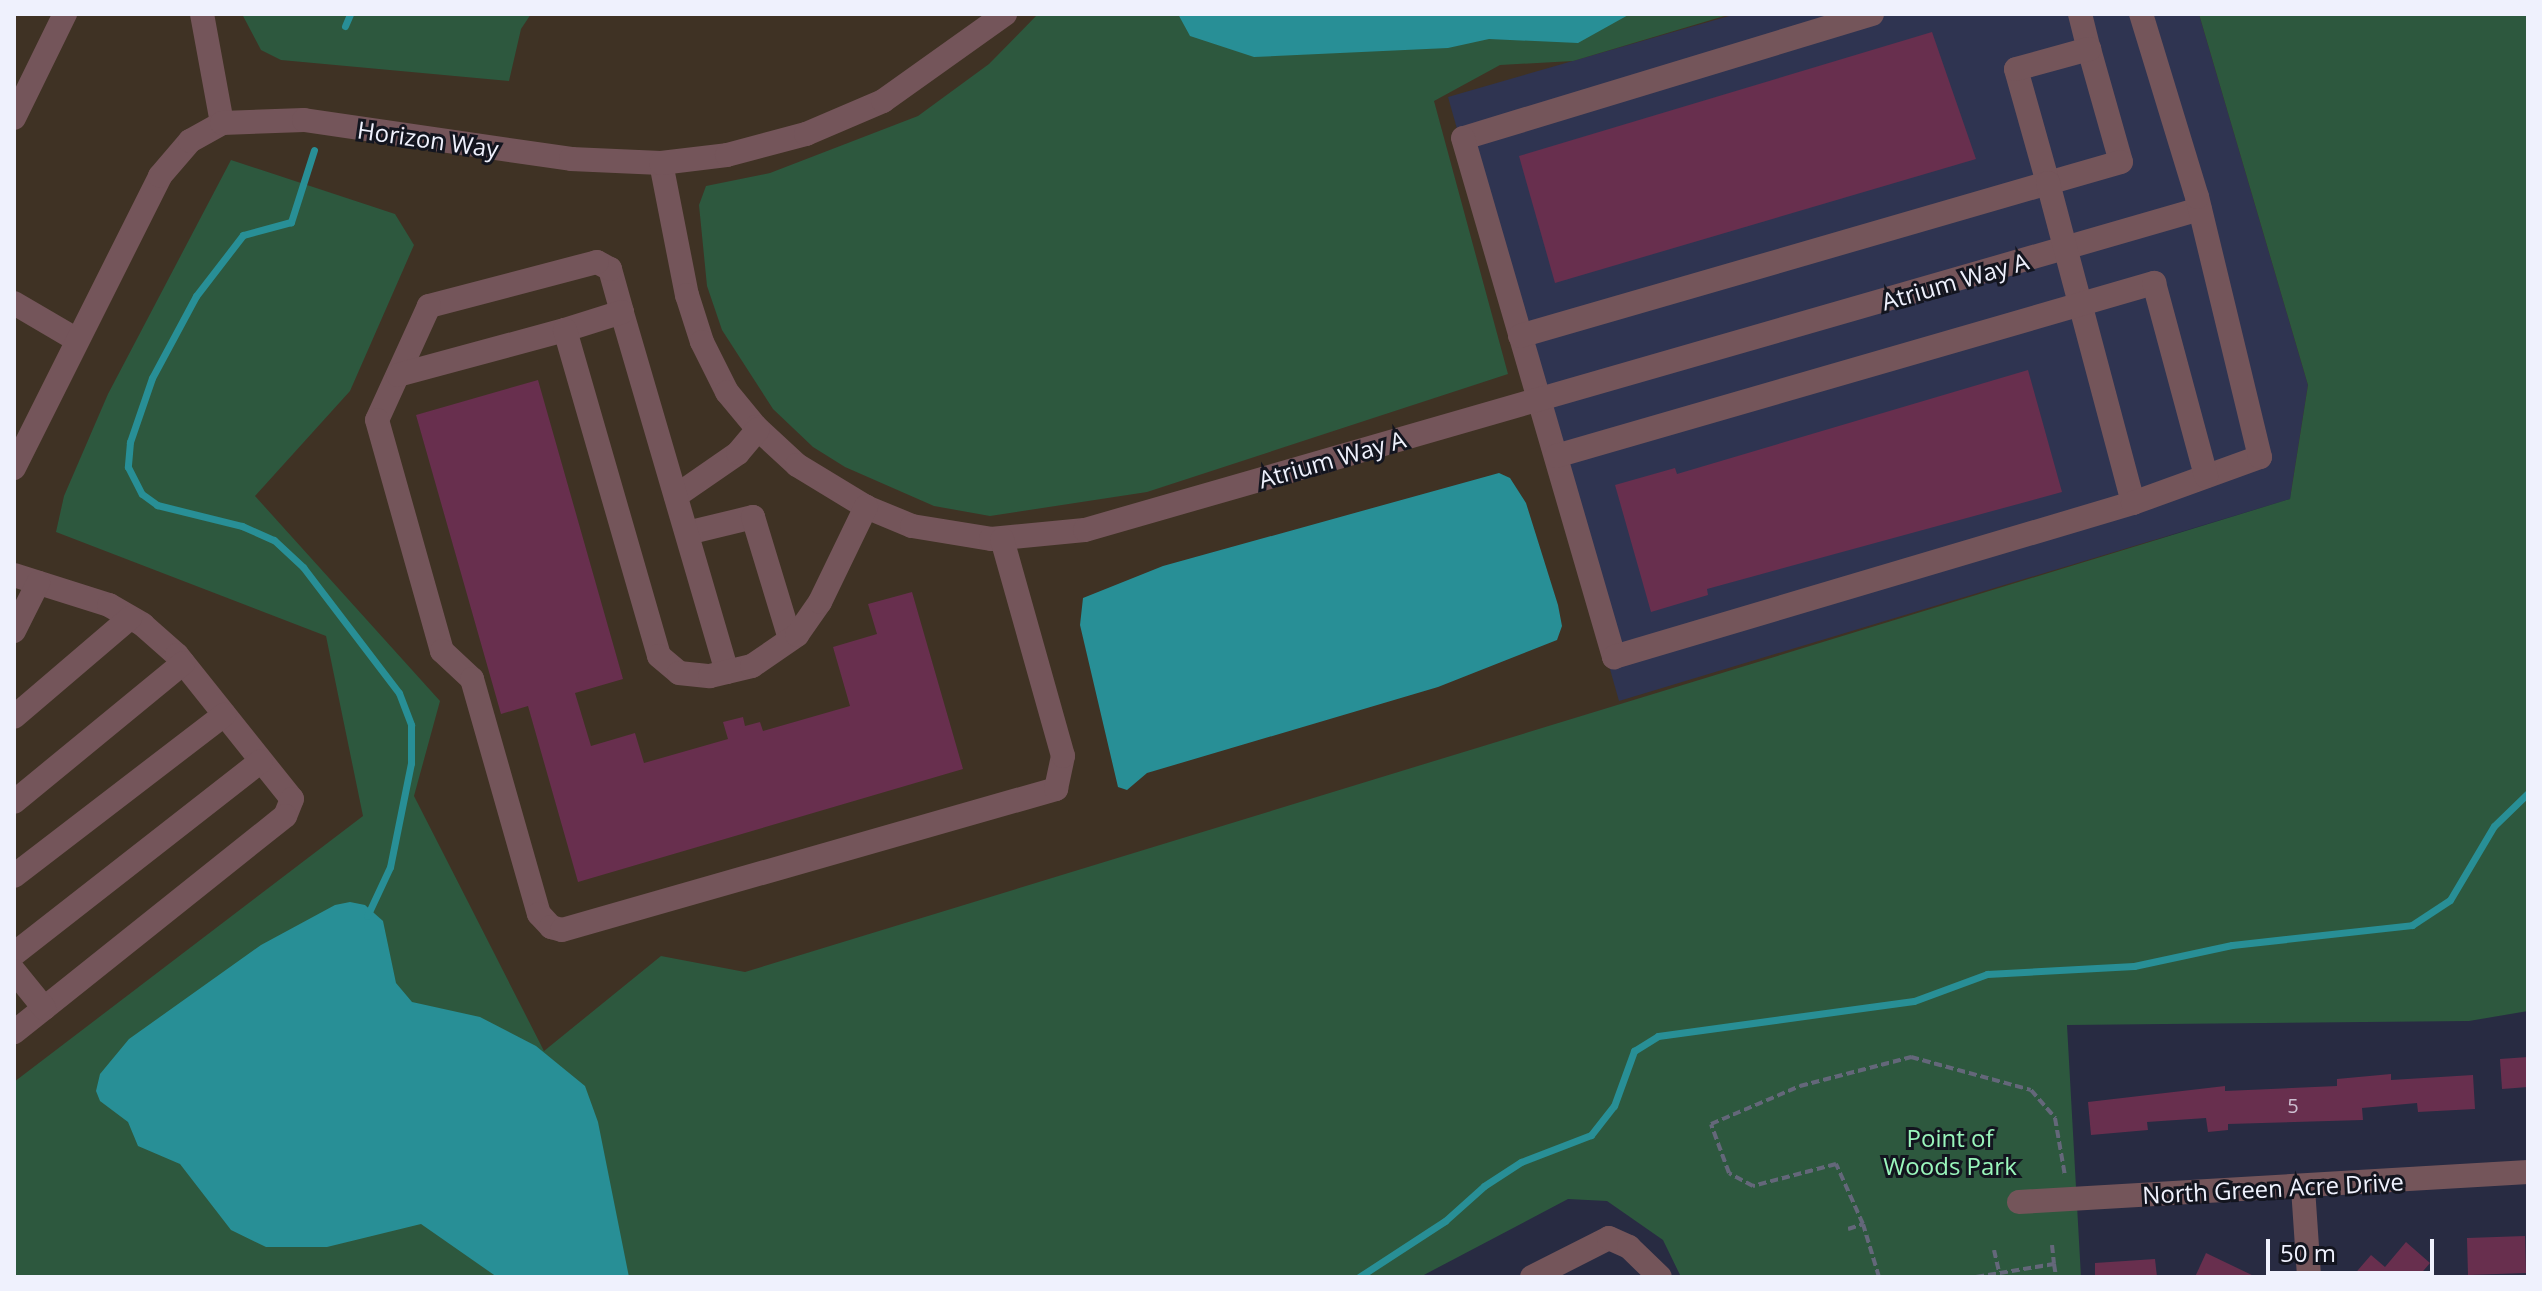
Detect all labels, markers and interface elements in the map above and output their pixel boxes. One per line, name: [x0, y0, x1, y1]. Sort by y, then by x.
street label: Horizon Way: [356, 115, 500, 163]
street label: Atrium Way A: [1878, 246, 2032, 316]
street label: Atrium Way A: [1255, 424, 1409, 494]
house number: 5: [2287, 1093, 2299, 1117]
park label: Point of Woods Park: [1883, 1124, 2017, 1180]
street label: North Green Acre Drive: [2141, 1167, 2405, 1209]
scale bar: [2270, 1223, 2438, 1273]
text: 50 m: [2280, 1236, 2336, 1269]

